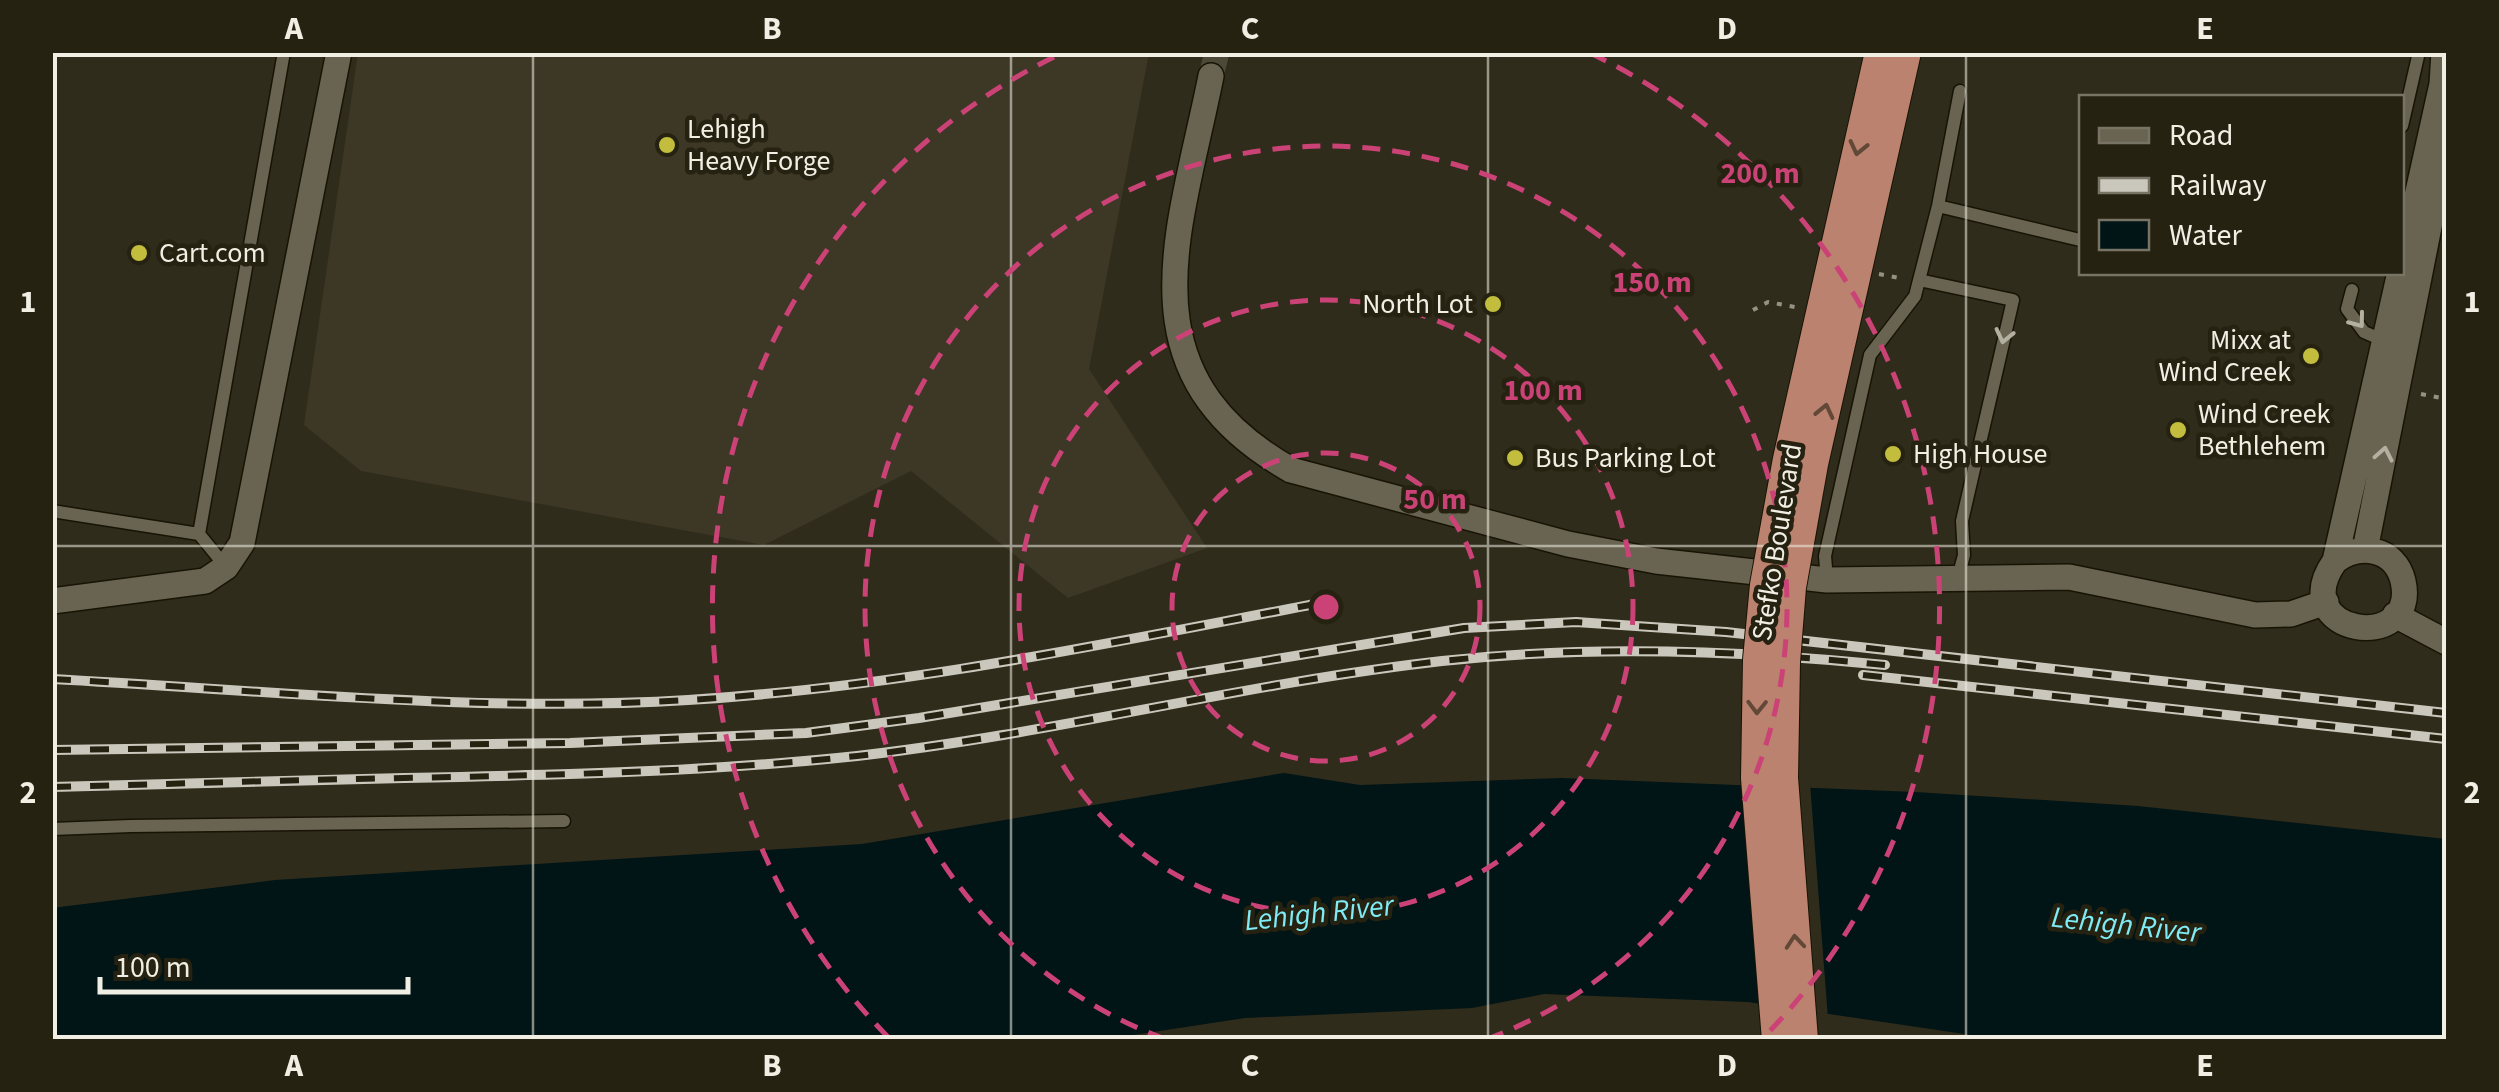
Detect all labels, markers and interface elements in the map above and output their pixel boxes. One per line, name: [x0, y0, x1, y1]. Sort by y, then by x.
text: A: [284, 6, 304, 52]
text: B: [762, 6, 782, 52]
text: C: [1241, 6, 1259, 52]
text: D: [1717, 6, 1737, 52]
text: E: [2196, 6, 2214, 52]
legend: [2079, 95, 2404, 275]
place label: Lehigh Heavy Forge: [687, 109, 830, 181]
text: Road: [2169, 114, 2233, 157]
marker: Lehigh Heavy Forge: [656, 134, 678, 156]
one-way arrow: [1849, 139, 1870, 156]
text: 200 m: [1720, 152, 1800, 195]
text: Railway: [2169, 164, 2267, 207]
text: Water: [2169, 214, 2242, 257]
place label: Cart.com: [159, 233, 266, 273]
marker: Cart.com: [128, 242, 150, 264]
text: 150 m: [1612, 261, 1692, 304]
text: 1: [20, 279, 36, 325]
text: 1: [2464, 279, 2480, 325]
place label: North Lot: [1362, 284, 1474, 324]
marker: North Lot: [1482, 293, 1504, 315]
one-way arrow: [2346, 309, 2364, 328]
place label: Mixx at Wind Creek: [2159, 320, 2292, 392]
one-way arrow: [1995, 327, 2016, 344]
marker: Mixx at Wind Creek: [2300, 345, 2322, 367]
text: 100 m: [1503, 369, 1583, 412]
place label: Wind Creek Bethlehem: [2198, 394, 2331, 466]
one-way arrow: [1813, 403, 1834, 420]
marker: Wind Creek Bethlehem: [2167, 419, 2189, 441]
place label: High House: [1913, 434, 2047, 474]
place label: Bus Parking Lot: [1535, 438, 1716, 478]
street label: Stefko Boulevard: [1742, 441, 1812, 643]
marker: High House: [1882, 443, 1904, 465]
one-way arrow: [2373, 446, 2394, 463]
marker: Bus Parking Lot: [1504, 447, 1526, 469]
text: 50 m: [1403, 478, 1467, 521]
centre of rings: [1308, 589, 1344, 625]
one-way arrow: [1746, 700, 1768, 716]
text: 2: [20, 770, 36, 816]
text: 2: [2464, 770, 2480, 816]
water label: Lehigh River: [1242, 884, 1398, 942]
water label: Lehigh River: [2049, 896, 2205, 954]
scale bar: [100, 932, 408, 994]
one-way arrow: [1785, 934, 1806, 950]
text: 100 m: [115, 946, 191, 989]
text: A: [284, 1043, 304, 1089]
text: B: [762, 1043, 782, 1089]
text: C: [1241, 1043, 1259, 1089]
text: D: [1717, 1043, 1737, 1089]
text: E: [2196, 1043, 2214, 1089]

